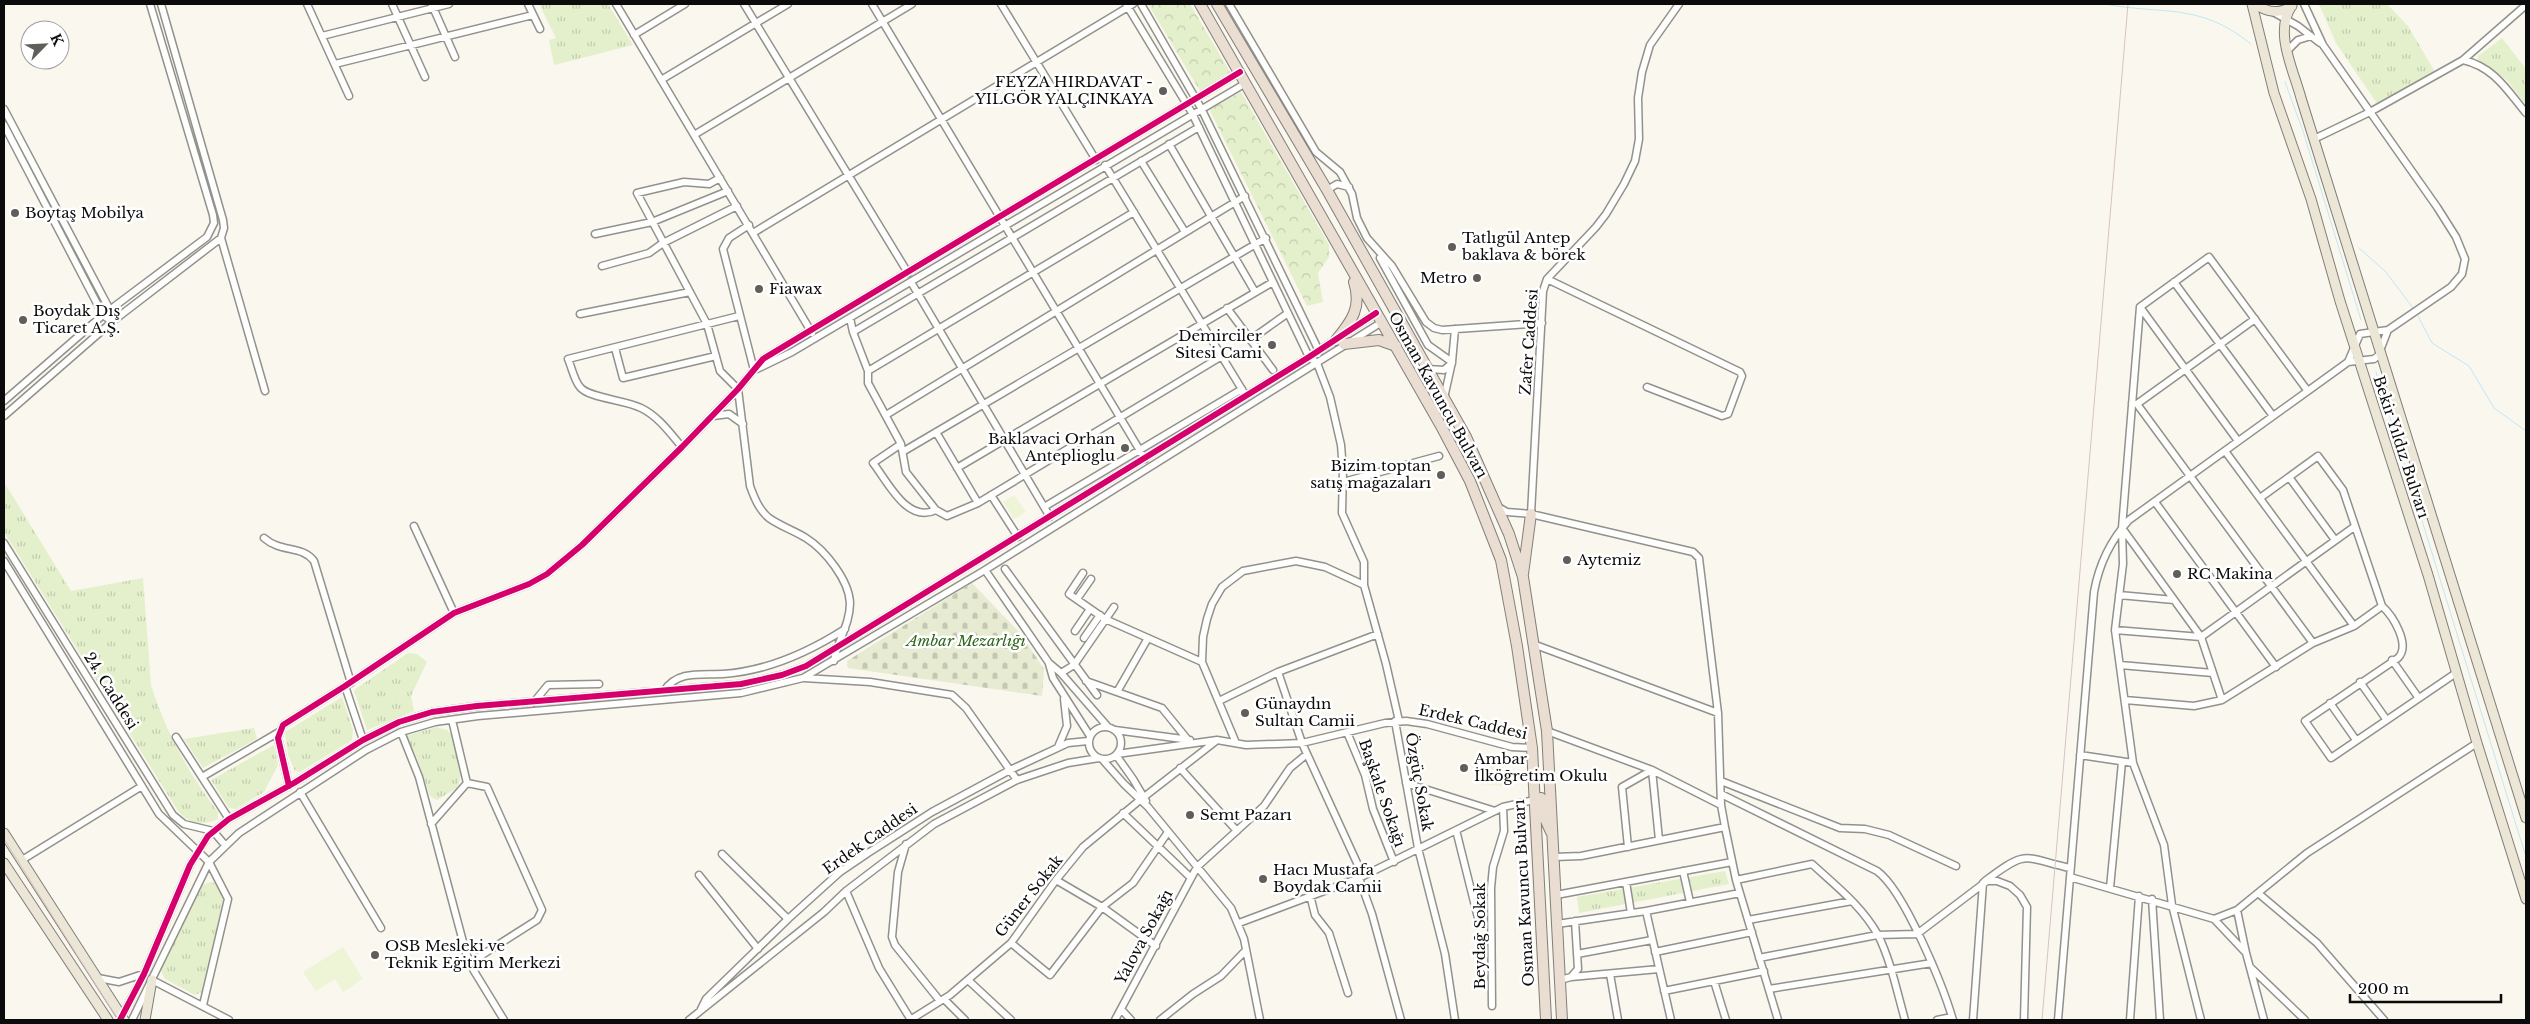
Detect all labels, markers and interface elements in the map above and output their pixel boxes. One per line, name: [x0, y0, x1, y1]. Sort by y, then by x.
north arrow: [20, 20, 70, 70]
text: K: [46, 31, 68, 49]
place label: FEYZA HIRDAVAT - YILGÖR YALÇINKAYA: [974, 72, 1153, 108]
marker: FEYZA HIRDAVAT - YILGÖR YALÇINKAYA: [1157, 85, 1169, 97]
place label: Boytaş Mobilya: [25, 203, 145, 222]
marker: Boytaş Mobilya: [9, 207, 21, 219]
place label: Tatlıgül Antep baklava & börek: [1461, 228, 1586, 264]
marker: Tatlıgül Antep baklava & börek: [1446, 241, 1458, 253]
place label: Metro: [1420, 268, 1467, 287]
marker: Metro: [1471, 272, 1483, 284]
place label: Fiawax: [769, 279, 822, 298]
marker: Fiawax: [753, 283, 765, 295]
street label: Zafer Caddesi: [1515, 288, 1542, 396]
place label: Boydak Dış Ticaret A.Ş.: [33, 301, 120, 337]
street label: Osman Kavuncu Bulvarı: [1385, 308, 1492, 481]
marker: Boydak Dış Ticaret A.Ş.: [17, 314, 29, 326]
place label: Demirciler Sitesi Cami: [1175, 326, 1263, 362]
marker: Demirciler Sitesi Cami: [1266, 339, 1278, 351]
street label: Bekir Yıldız Bulvarı: [2369, 373, 2433, 520]
place label: Baklavaci Orhan Anteplioglu: [988, 429, 1115, 465]
marker: Baklavaci Orhan Anteplioglu: [1119, 442, 1131, 454]
place label: Bizim toptan satış mağazaları: [1310, 456, 1431, 492]
marker: Bizim toptan satış mağazaları: [1435, 469, 1447, 481]
place label: Aytemiz: [1576, 550, 1641, 569]
marker: Aytemiz: [1561, 554, 1573, 566]
place label: RC Makina: [2187, 564, 2273, 583]
marker: RC Makina: [2171, 568, 2183, 580]
park label: Ambar Mezarlığı: [904, 631, 1026, 650]
street label: 24. Caddesi: [80, 649, 143, 733]
place label: Günaydın Sultan Camii: [1255, 694, 1355, 730]
street label: Erdek Caddesi: [1417, 700, 1529, 743]
marker: Günaydın Sultan Camii: [1239, 707, 1251, 719]
street label: Özgüç Sokak: [1401, 731, 1438, 834]
street label: Başkale Sokağı: [1355, 736, 1410, 849]
place label: Ambar İlköğretim Okulu: [1473, 749, 1608, 785]
marker: Ambar İlköğretim Okulu: [1458, 762, 1470, 774]
street label: Erdek Caddesi: [819, 799, 921, 878]
street label: Osman Kavuncu Bulvarı: [1509, 799, 1538, 987]
place label: Semt Pazarı: [1200, 805, 1292, 824]
marker: Semt Pazarı: [1184, 809, 1196, 821]
street label: Güner Sokak: [991, 850, 1067, 941]
place label: Hacı Mustafa Boydak Camii: [1273, 860, 1382, 896]
marker: Hacı Mustafa Boydak Camii: [1257, 873, 1269, 885]
street label: Beydağ Sokak: [1470, 882, 1489, 990]
street label: Yalova Sokağı: [1110, 886, 1177, 988]
place label: OSB Mesleki ve Teknik Eğitim Merkezi: [385, 936, 561, 972]
marker: OSB Mesleki ve Teknik Eğitim Merkezi: [369, 949, 381, 961]
scale bar: [2350, 972, 2501, 1004]
text: 200 m: [2358, 979, 2409, 998]

